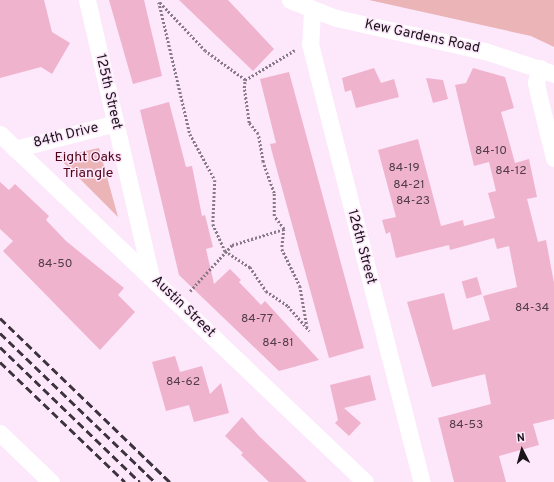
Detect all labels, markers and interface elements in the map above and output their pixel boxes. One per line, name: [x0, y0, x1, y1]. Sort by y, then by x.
street label: Kew Gardens Road: [363, 17, 481, 57]
street label: 125th Street: [91, 52, 125, 132]
street label: 84th Drive: [32, 120, 100, 152]
house number: 84-10: [475, 145, 507, 159]
park label: Eight Oaks Triangle: [54, 150, 122, 182]
house number: 84-19: [388, 162, 420, 176]
house number: 84-12: [495, 165, 527, 179]
house number: 84-21: [393, 179, 425, 193]
house number: 84-23: [396, 195, 430, 209]
street label: 126th Street: [343, 208, 379, 286]
house number: 84-50: [38, 258, 72, 272]
street label: Austin Street: [148, 272, 218, 342]
house number: 84-34: [515, 302, 549, 316]
house number: 84-77: [241, 313, 273, 327]
house number: 84-81: [262, 337, 294, 351]
house number: 84-62: [166, 376, 200, 390]
house number: 84-53: [449, 419, 483, 433]
north arrow: [502, 430, 542, 470]
text: N: [516, 431, 525, 445]

